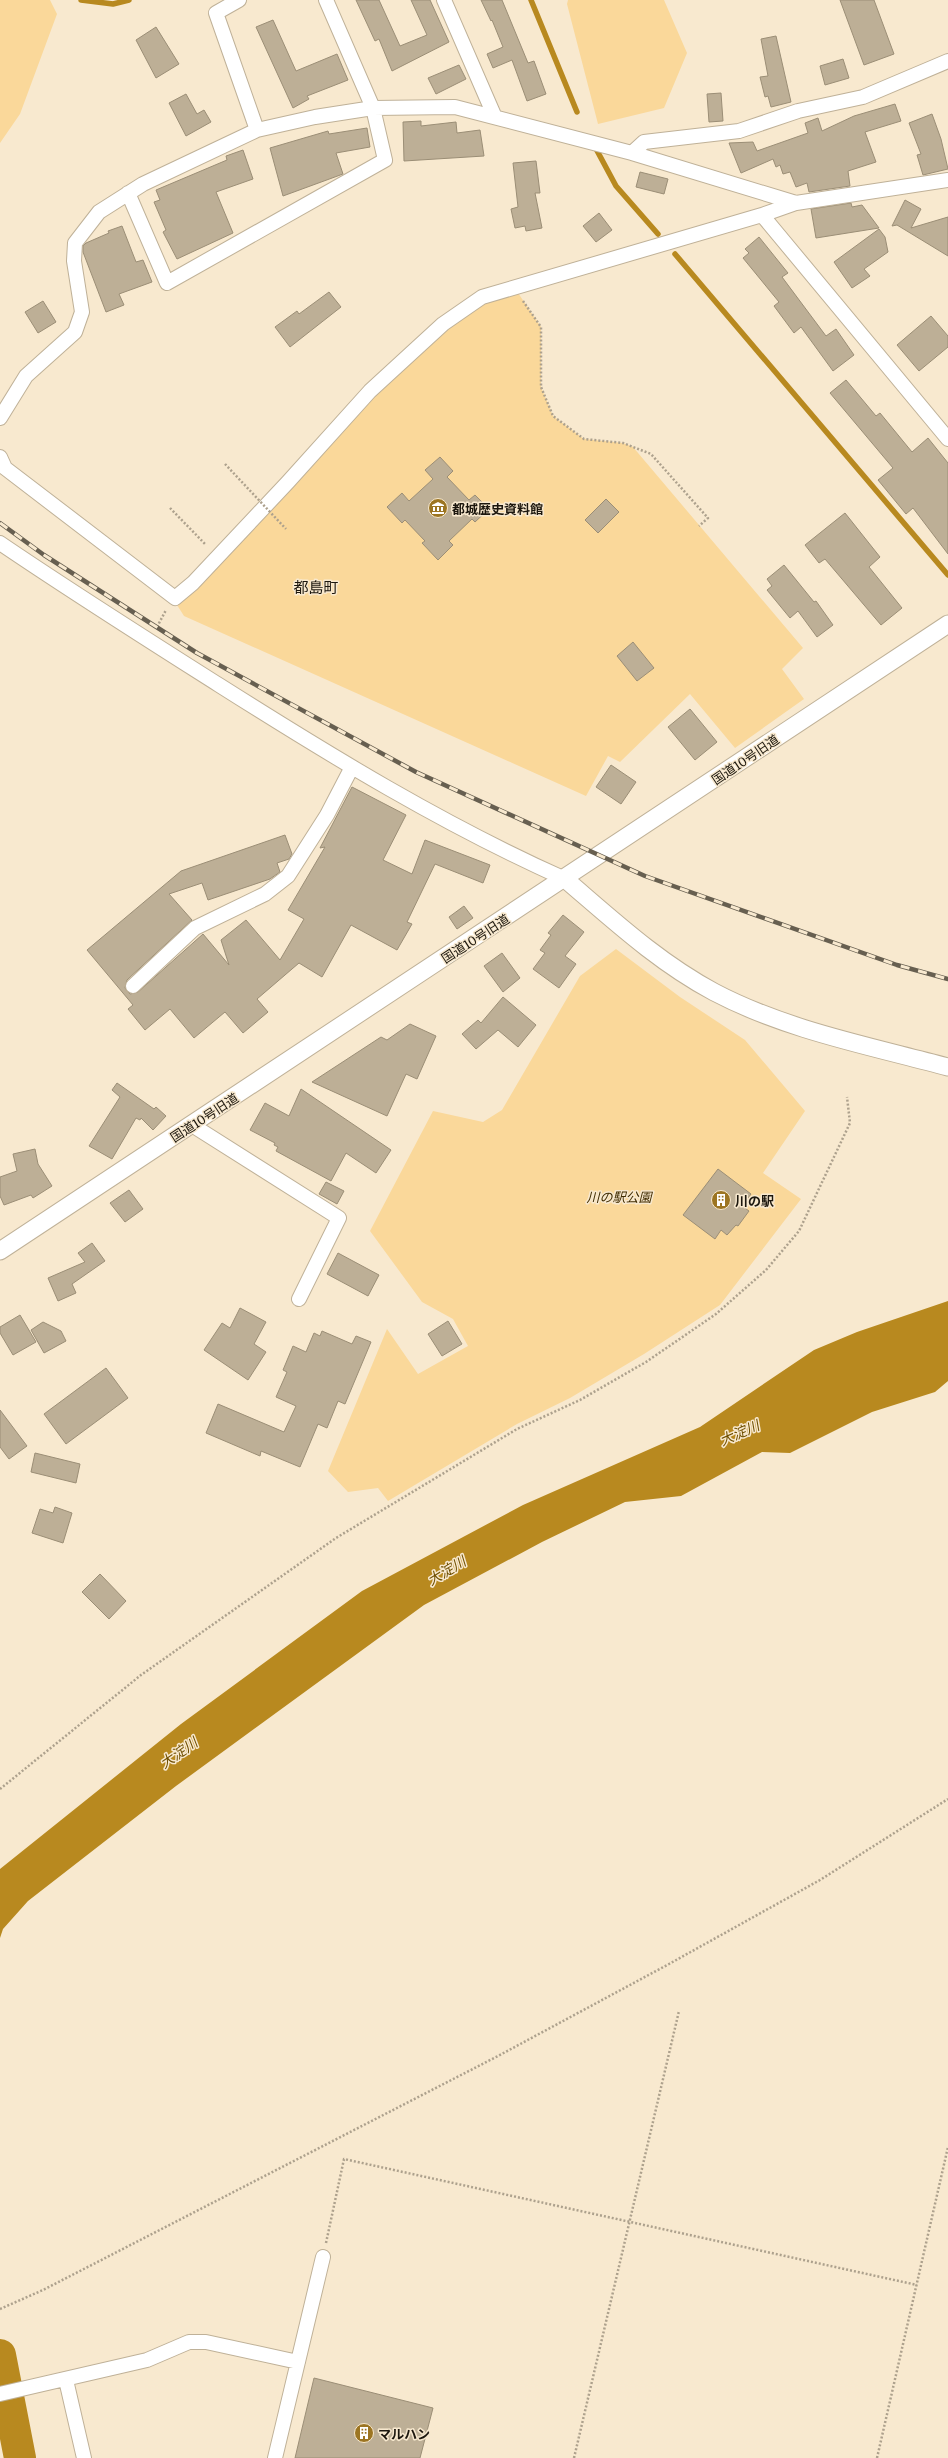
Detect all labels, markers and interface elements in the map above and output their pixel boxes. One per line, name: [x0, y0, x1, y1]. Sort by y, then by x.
museum icon: 都城歴史資料館: [427, 497, 449, 519]
place label: 都城歴史資料館: [452, 499, 543, 518]
district label: 都島町: [293, 575, 339, 598]
street label: 国道10号旧道: [707, 729, 783, 789]
street label: 国道10号旧道: [437, 909, 513, 967]
street label: 国道10号旧道: [166, 1088, 242, 1146]
park label: 川の駅公園: [586, 1187, 653, 1206]
building icon: 川の駅: [710, 1189, 732, 1211]
place label: 川の駅: [735, 1191, 774, 1210]
water label: 大淀川: [716, 1414, 764, 1450]
water label: 大淀川: [423, 1550, 471, 1589]
water label: 大淀川: [155, 1731, 203, 1772]
building icon: マルハン: [353, 2422, 375, 2444]
place label: マルハン: [378, 2424, 430, 2443]

